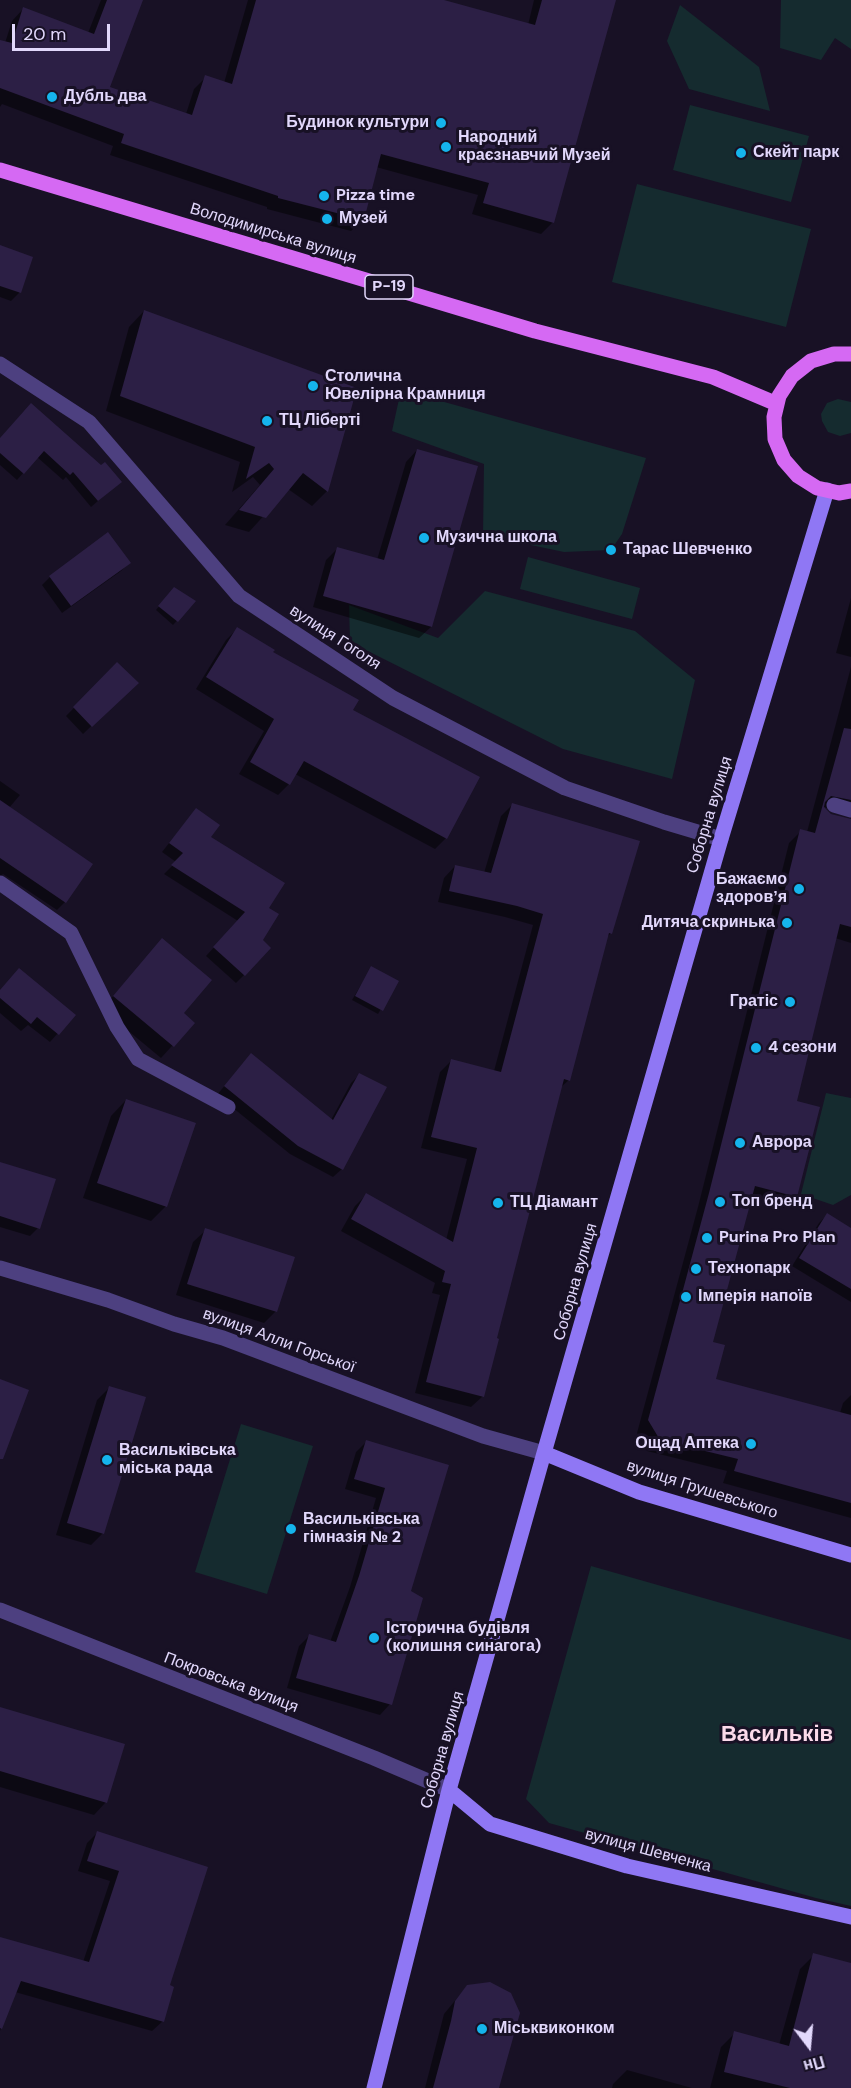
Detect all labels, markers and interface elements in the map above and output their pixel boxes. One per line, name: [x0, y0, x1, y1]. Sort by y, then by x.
scale bar: [15, 12, 112, 50]
text: 20 m: [23, 22, 66, 46]
place label: Дубль два: [64, 87, 146, 107]
marker: Дубль два: [45, 90, 59, 104]
place label: Будинок культури: [286, 113, 429, 133]
marker: Будинок культури: [434, 116, 448, 130]
place label: Народний краєзнавчий Музей: [458, 128, 610, 166]
marker: Народний краєзнавчий Музей: [439, 140, 453, 154]
place label: Скейт парк: [753, 143, 839, 163]
marker: Скейт парк: [734, 146, 748, 160]
place label: Pizza time: [336, 186, 415, 206]
marker: Pizza time: [317, 189, 331, 203]
street label: Володимирська вулиця: [187, 200, 359, 268]
place label: Музей: [339, 209, 387, 229]
marker: Музей: [320, 212, 334, 226]
road number: Р-19: [365, 275, 413, 299]
place label: Столична Ювелірна Крамниця: [325, 367, 486, 405]
marker: Столична Ювелірна Крамниця: [306, 379, 320, 393]
place label: ТЦ Ліберті: [279, 411, 361, 431]
marker: ТЦ Ліберті: [260, 414, 274, 428]
place label: Музична школа: [436, 528, 557, 548]
marker: Музична школа: [417, 531, 431, 545]
place label: Тарас Шевченко: [623, 540, 752, 560]
marker: Тарас Шевченко: [604, 543, 618, 557]
street label: вулиця Гоголя: [286, 601, 384, 675]
street label: Соборна вулиця: [683, 754, 737, 876]
place label: Бажаємо здоровʼя: [716, 870, 787, 908]
marker: Бажаємо здоровʼя: [792, 882, 806, 896]
place label: Дитяча скринька: [642, 913, 775, 933]
marker: Дитяча скринька: [780, 916, 794, 930]
place label: Гратіс: [730, 992, 778, 1012]
marker: Гратіс: [783, 995, 797, 1009]
place label: 4 сезони: [768, 1038, 837, 1058]
marker: 4 сезони: [749, 1041, 763, 1055]
place label: Аврора: [752, 1133, 812, 1153]
marker: Аврора: [733, 1136, 747, 1150]
place label: Топ бренд: [732, 1192, 812, 1212]
place label: ТЦ Діамант: [510, 1193, 598, 1213]
marker: Топ бренд: [713, 1195, 727, 1209]
marker: ТЦ Діамант: [491, 1196, 505, 1210]
street label: Соборна вулиця: [550, 1221, 602, 1343]
place label: Purina Pro Plan: [719, 1228, 836, 1248]
marker: Purina Pro Plan: [700, 1231, 714, 1245]
place label: Технопарк: [708, 1259, 790, 1279]
marker: Технопарк: [689, 1262, 703, 1276]
place label: Імперія напоїв: [698, 1287, 812, 1307]
marker: Імперія напоїв: [679, 1290, 693, 1304]
street label: вулиця Алли Горської: [200, 1304, 358, 1378]
place label: Ощад Аптека: [635, 1434, 739, 1454]
marker: Ощад Аптека: [744, 1437, 758, 1451]
place label: Васильківська міська рада: [119, 1441, 236, 1479]
marker: Васильківська міська рада: [100, 1453, 114, 1467]
street label: вулиця Грушевського: [624, 1457, 780, 1523]
place label: Васильківська гімназія № 2: [303, 1510, 420, 1548]
marker: Васильківська гімназія № 2: [284, 1522, 298, 1536]
place label: Історична будівля (колишня синагога): [386, 1619, 541, 1657]
marker: Історична будівля (колишня синагога): [367, 1631, 381, 1645]
street label: Покровська вулиця: [161, 1649, 301, 1717]
street label: Соборна вулиця: [417, 1689, 469, 1811]
district label: Васильків: [721, 1722, 833, 1748]
street label: вулиця Шевченка: [583, 1825, 713, 1877]
north arrow: [779, 2016, 839, 2076]
place label: Міськвиконком: [494, 2019, 615, 2039]
marker: Міськвиконком: [475, 2022, 489, 2036]
text: Пн: [801, 2051, 827, 2077]

